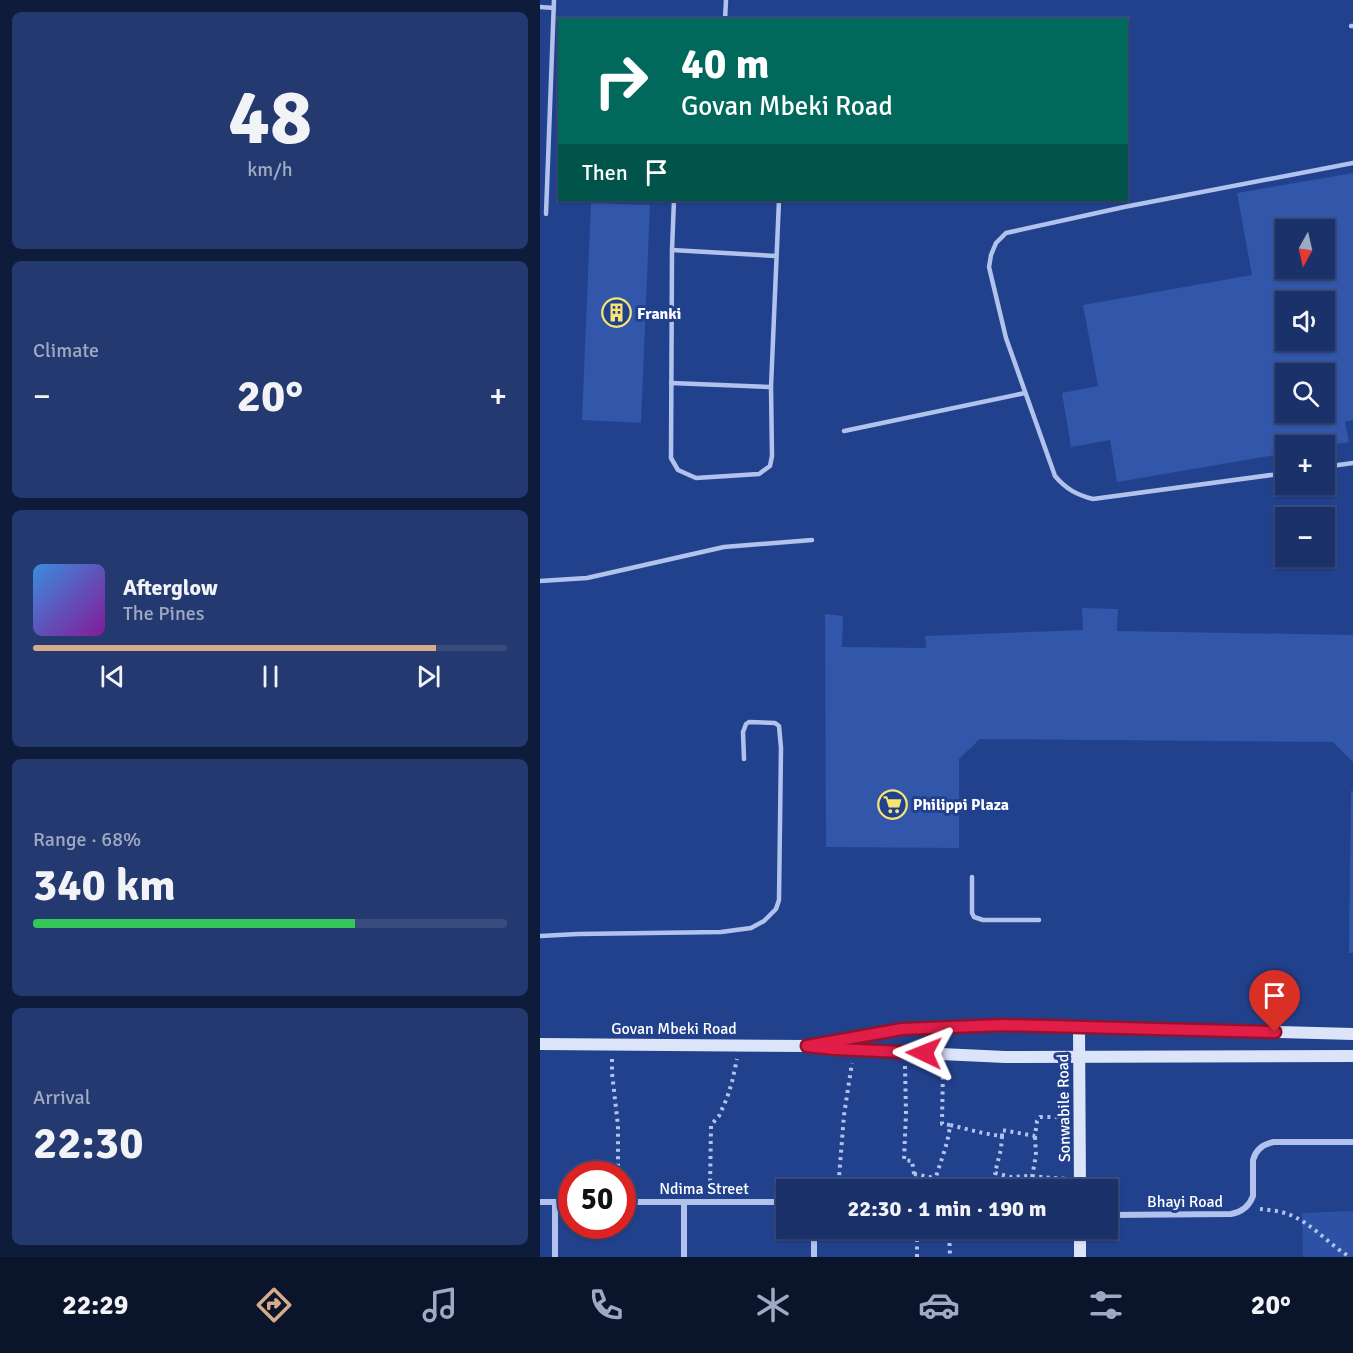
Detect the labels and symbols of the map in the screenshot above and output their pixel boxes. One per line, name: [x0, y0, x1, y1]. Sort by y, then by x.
north arrow: [1275, 219, 1335, 279]
building icon: Franki: [600, 297, 632, 329]
place label: Franki: [637, 304, 681, 324]
supermarket icon: Philippi Plaza: [876, 788, 908, 820]
place label: Philippi Plaza: [913, 795, 1009, 815]
pin: [1249, 970, 1300, 1032]
street label: Govan Mbeki Road: [611, 1019, 737, 1039]
position arrow: [892, 1021, 956, 1085]
street label: Sonwabile Road: [1053, 1054, 1075, 1162]
speed limit sign: 50: [558, 1161, 636, 1239]
street label: Ndima Street: [659, 1179, 749, 1199]
street label: Bhayi Road: [1147, 1192, 1223, 1212]

